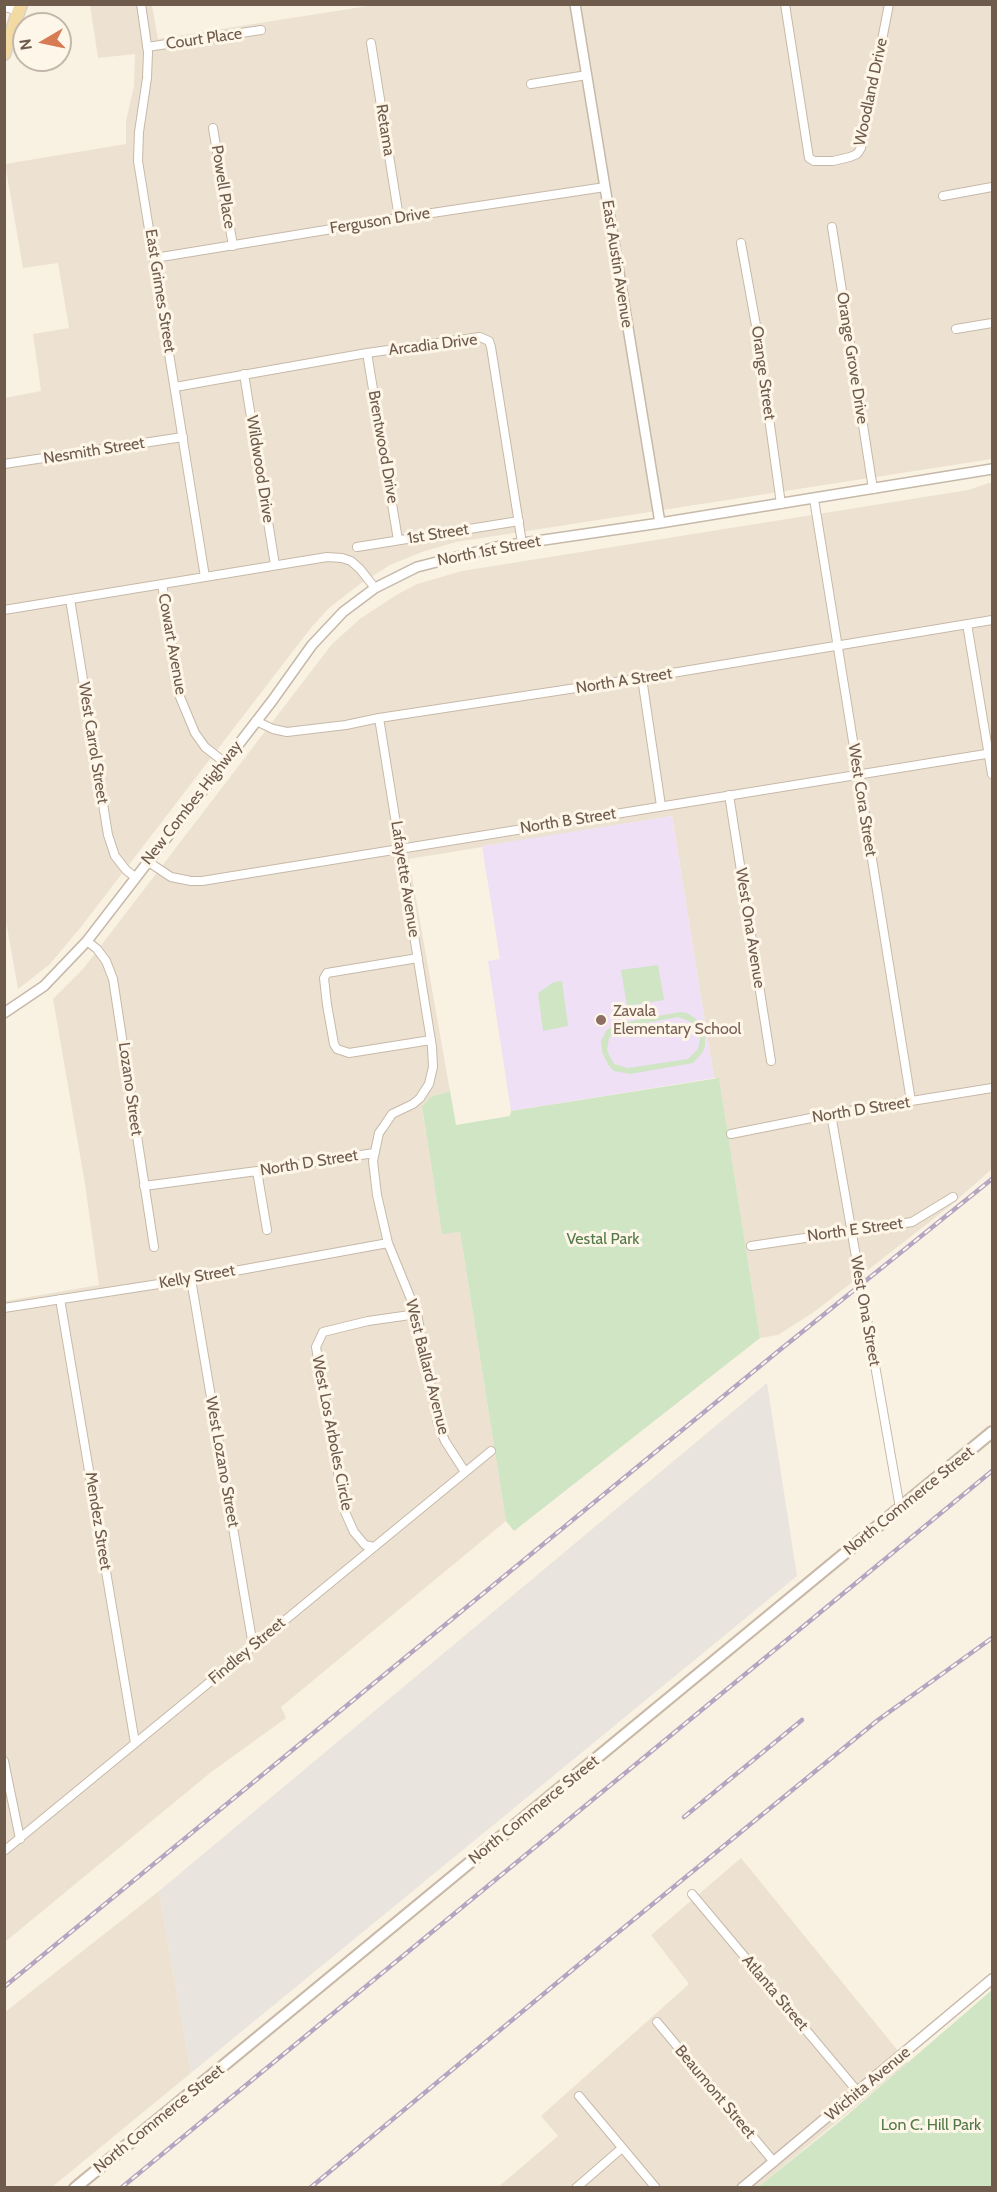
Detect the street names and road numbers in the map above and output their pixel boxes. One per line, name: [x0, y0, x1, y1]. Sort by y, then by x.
street label: Court Place: [165, 24, 243, 54]
street label: Woodland Drive: [850, 36, 892, 148]
street label: Retama: [371, 103, 399, 157]
street label: Powell Place: [207, 144, 239, 230]
street label: East Austin Avenue: [597, 199, 637, 329]
street label: Ferguson Drive: [329, 204, 431, 238]
street label: East Grimes Street: [141, 228, 179, 354]
street label: Orange Grove Drive: [832, 291, 872, 425]
street label: Orange Street: [747, 325, 779, 421]
street label: Arcadia Drive: [388, 330, 478, 360]
street label: Brentwood Drive: [364, 389, 402, 505]
street label: Wildwood Drive: [242, 414, 278, 524]
street label: Nesmith Street: [42, 434, 146, 468]
street label: 1st Street: [406, 520, 470, 548]
street label: North 1st Street: [436, 532, 542, 570]
street label: Cowart Avenue: [154, 592, 190, 696]
street label: North A Street: [575, 664, 673, 698]
street label: West Carrol Street: [74, 681, 112, 805]
street label: New Combes Highway: [138, 737, 246, 869]
street label: West Cora Street: [844, 742, 880, 858]
street label: North B Street: [519, 804, 617, 838]
street label: Lafayette Avenue: [386, 819, 424, 939]
street label: West Ona Avenue: [731, 867, 769, 989]
street label: Lozano Street: [114, 1041, 146, 1137]
street label: North D Street: [811, 1093, 911, 1127]
street label: North D Street: [259, 1146, 359, 1180]
street label: North E Street: [806, 1214, 904, 1246]
street label: West Ona Street: [846, 1254, 884, 1368]
street label: Kelly Street: [157, 1261, 237, 1293]
street label: West Ballard Avenue: [401, 1297, 453, 1437]
street label: West Los Arboles Circle: [308, 1354, 356, 1512]
street label: West Lozano Street: [201, 1395, 243, 1529]
street label: North Commerce Street: [840, 1443, 978, 1559]
street label: Mendez Street: [81, 1470, 115, 1572]
street label: Findley Street: [205, 1613, 289, 1689]
street label: North Commerce Street: [465, 1752, 603, 1868]
street label: Atlanta Street: [738, 1951, 812, 2035]
street label: Beaumont Street: [671, 2042, 759, 2142]
street label: Wichita Avenue: [822, 2043, 914, 2125]
street label: North Commerce Street: [90, 2061, 228, 2177]

